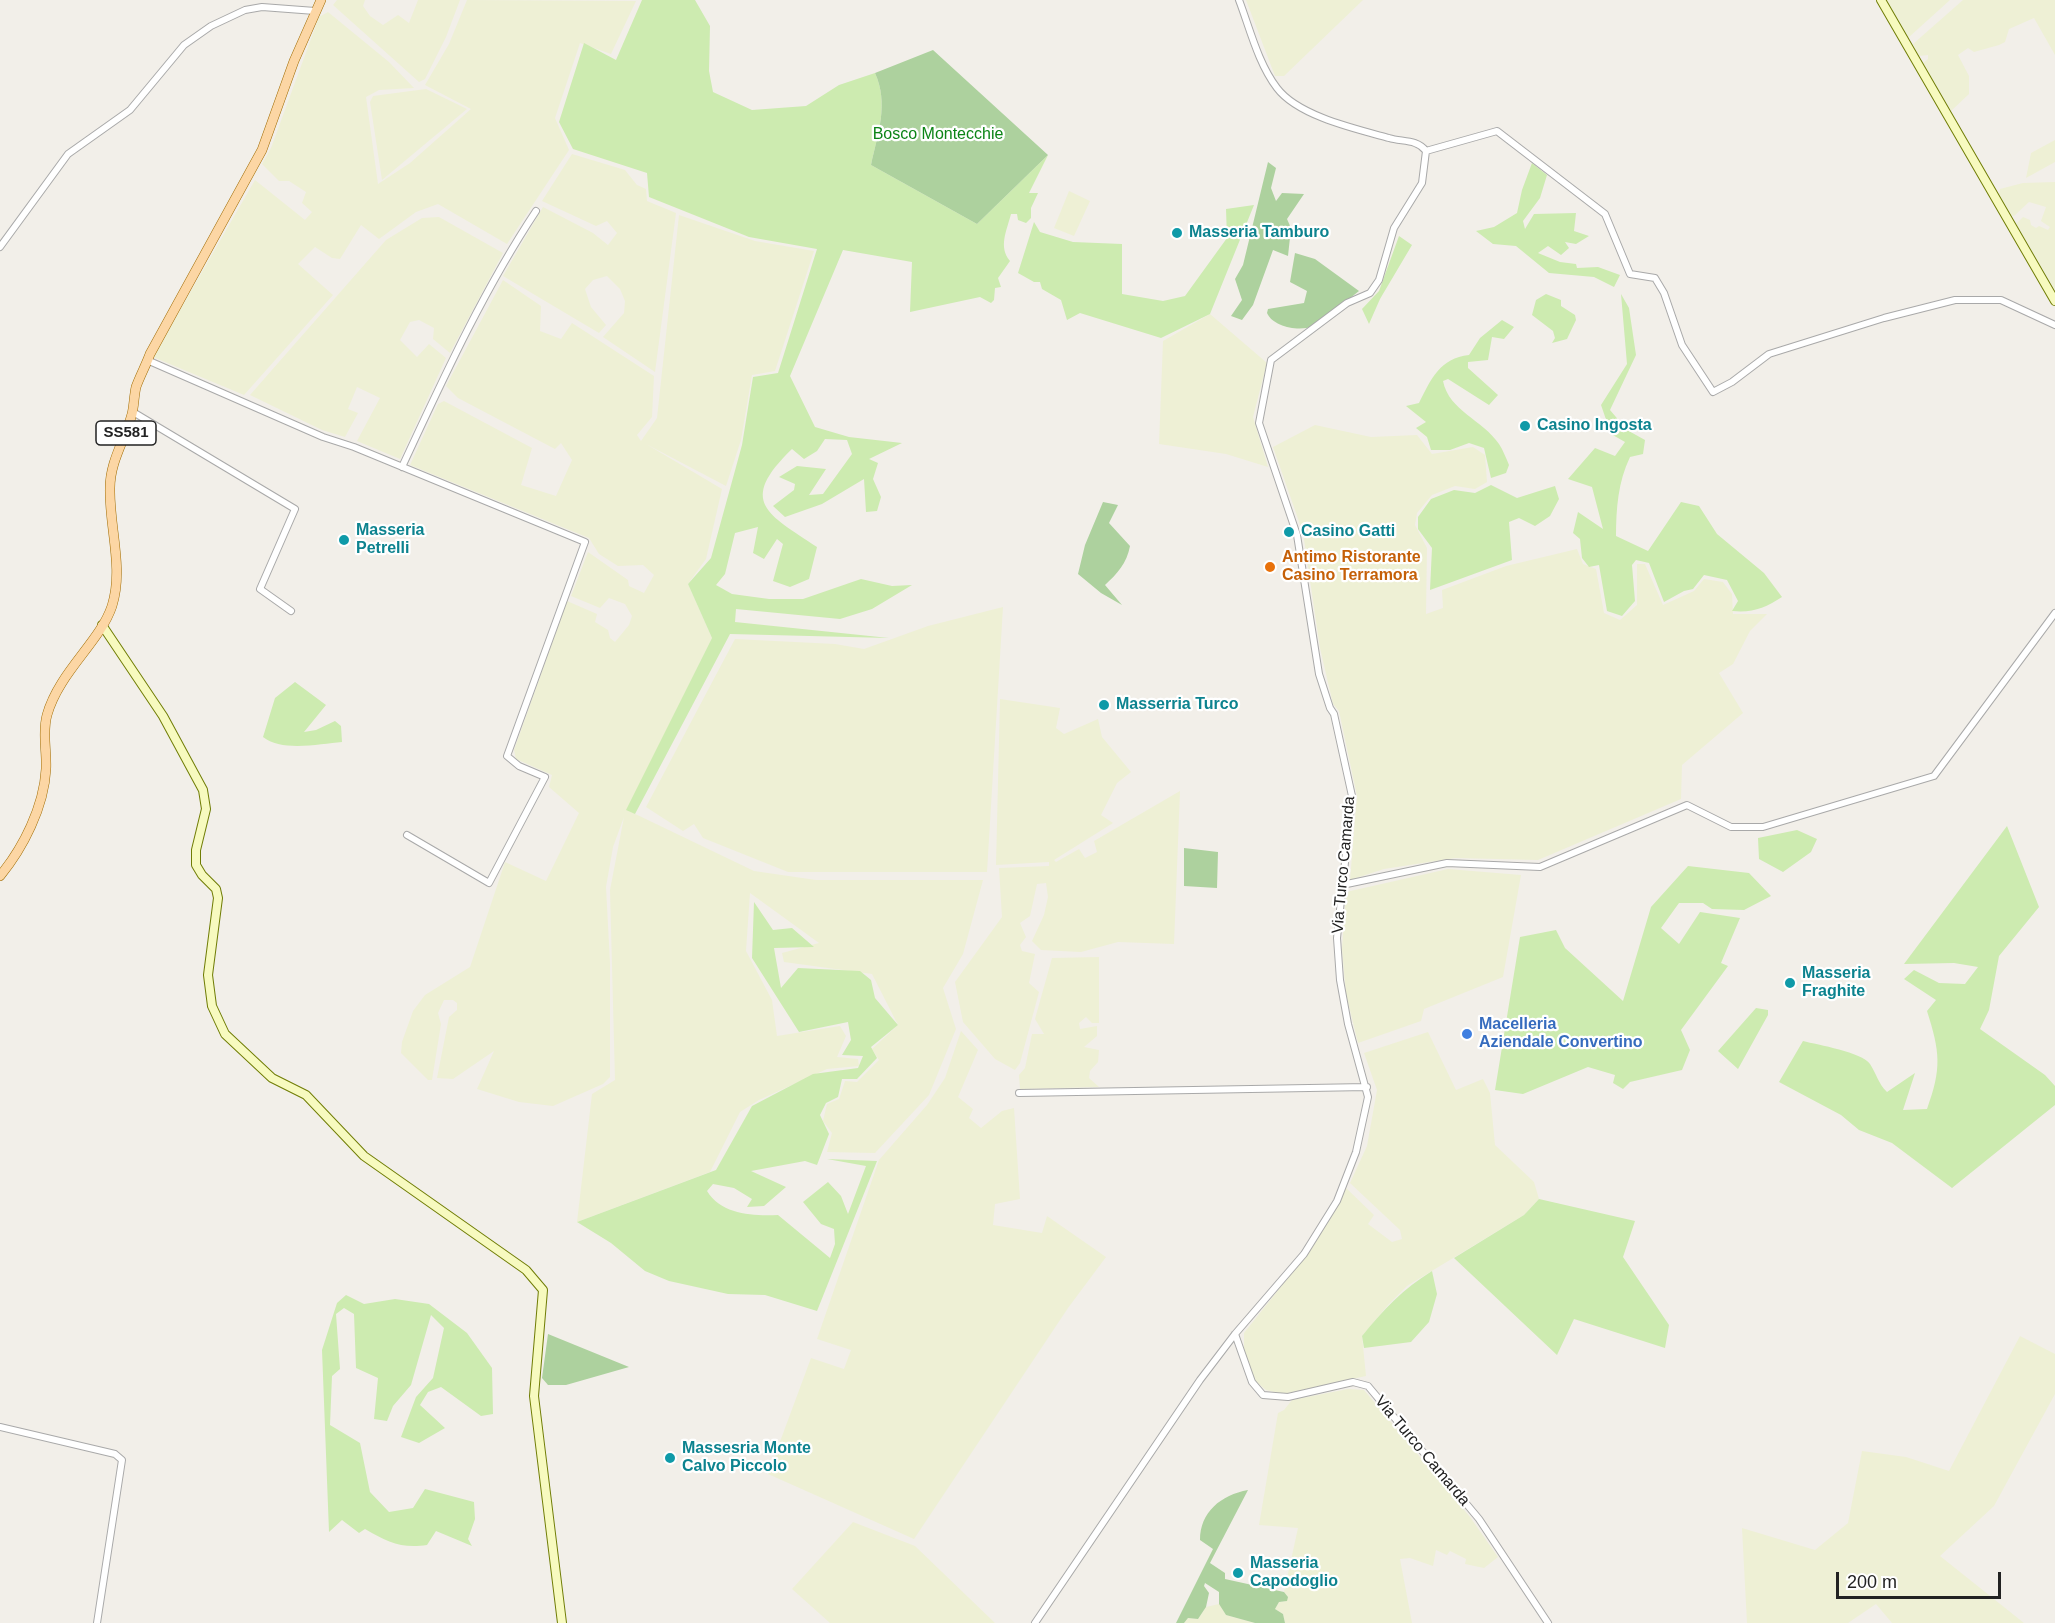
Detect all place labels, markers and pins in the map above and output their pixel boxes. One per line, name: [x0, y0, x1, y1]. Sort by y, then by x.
place label: Masseria Tamburo: [1189, 223, 1329, 243]
marker: Masseria Tamburo: [1170, 226, 1184, 240]
place label: Casino Ingosta: [1537, 416, 1652, 436]
marker: Casino Ingosta: [1518, 419, 1532, 433]
place label: Masseria Petrelli: [356, 521, 424, 559]
place label: Casino Gatti: [1301, 522, 1395, 542]
marker: Casino Gatti: [1282, 525, 1296, 539]
marker: Masseria Petrelli: [337, 533, 351, 547]
place label: Antimo Ristorante Casino Terramora: [1282, 548, 1421, 586]
marker: Antimo Ristorante Casino Terramora: [1263, 560, 1277, 574]
place label: Masserria Turco: [1116, 695, 1238, 715]
marker: Masserria Turco: [1097, 698, 1111, 712]
place label: Masseria Fraghite: [1802, 964, 1870, 1002]
marker: Masseria Fraghite: [1783, 976, 1797, 990]
place label: Macelleria Aziendale Convertino: [1479, 1015, 1643, 1053]
marker: Macelleria Aziendale Convertino: [1460, 1027, 1474, 1041]
place label: Massesria Monte Calvo Piccolo: [682, 1439, 811, 1477]
marker: Massesria Monte Calvo Piccolo: [663, 1451, 677, 1465]
place label: Masseria Capodoglio: [1250, 1554, 1338, 1592]
marker: Masseria Capodoglio: [1231, 1566, 1245, 1580]

